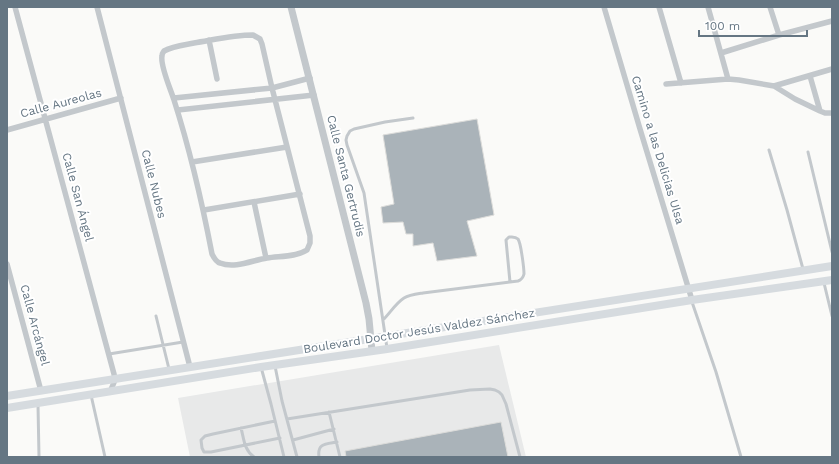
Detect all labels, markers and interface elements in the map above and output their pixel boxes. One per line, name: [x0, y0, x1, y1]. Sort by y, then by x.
scale bar: [699, 12, 807, 38]
text: 100 m: [705, 19, 740, 33]
street label: Camino a las Delicias Ulsa: [629, 74, 687, 226]
street label: Calle Aureolas: [19, 85, 103, 121]
street label: Calle Santa Gertrudis: [324, 114, 368, 238]
street label: Calle Nubes: [139, 148, 169, 220]
street label: Calle San Ángel: [59, 151, 97, 243]
street label: Calle Arcángel: [17, 283, 53, 367]
street label: Boulevard Doctor Jesús Valdez Sánchez: [302, 306, 536, 356]

